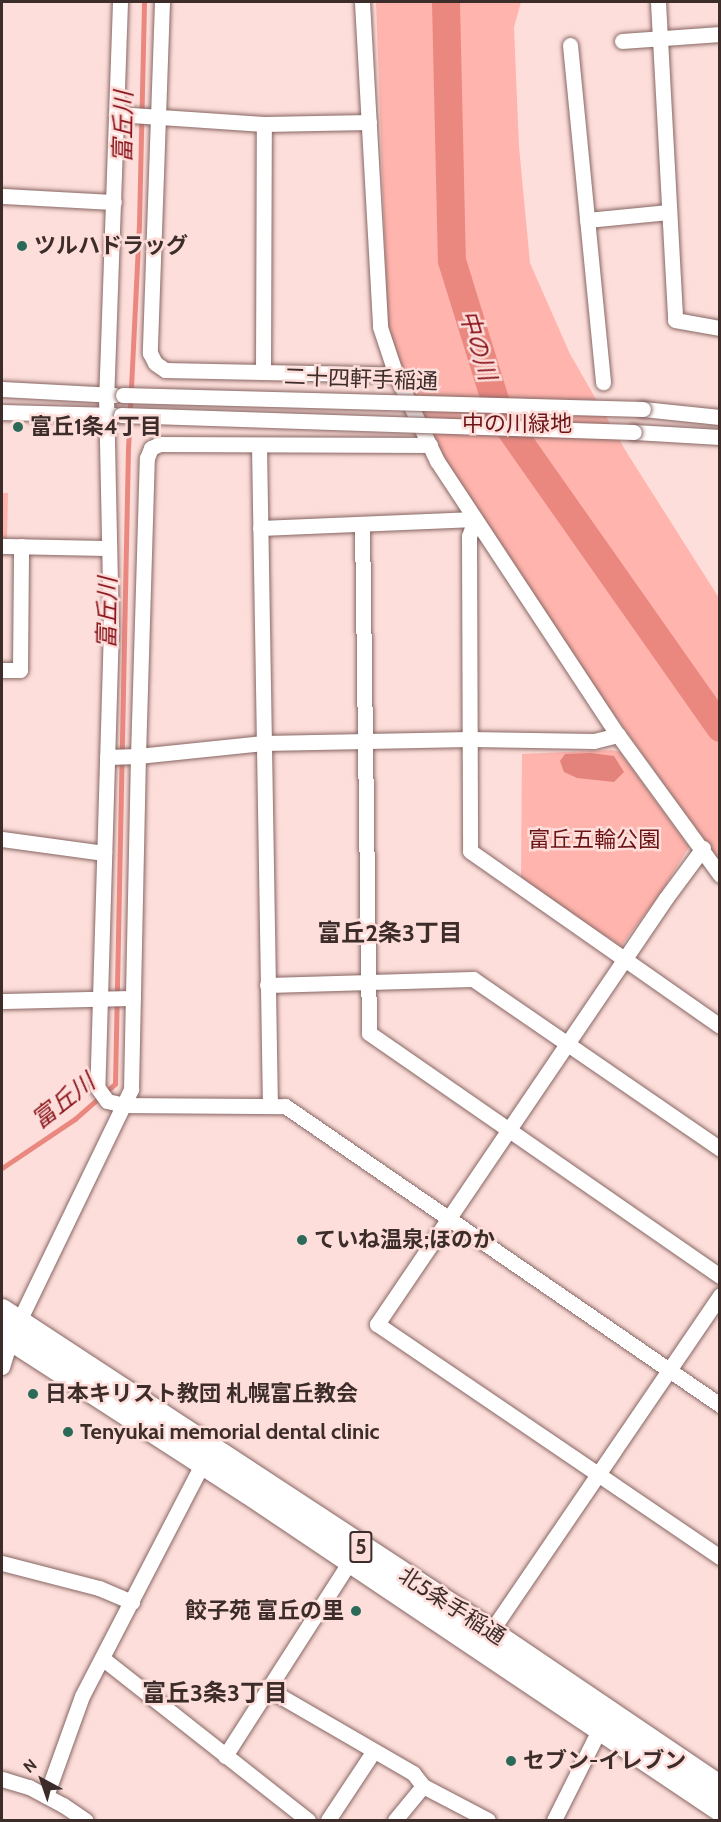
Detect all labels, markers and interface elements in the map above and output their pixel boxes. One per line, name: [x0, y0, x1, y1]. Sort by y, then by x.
water label: 富丘川: [108, 91, 138, 163]
place label: ツルハドラッグ: [34, 233, 188, 259]
marker: ツルハドラッグ: [15, 239, 29, 253]
water label: 中の川: [454, 306, 502, 384]
street label: 二十四軒手稲通: [284, 363, 438, 395]
park label: 中の川緑地: [462, 411, 572, 437]
place label: 富丘1条4丁目: [30, 414, 162, 440]
marker: 富丘1条4丁目: [11, 420, 25, 434]
water label: 富丘川: [92, 577, 122, 649]
park label: 富丘五輪公園: [528, 827, 660, 853]
district label: 富丘2条3丁目: [317, 919, 463, 947]
water label: 富丘川: [26, 1067, 100, 1135]
place label: ていね温泉;ほのか: [314, 1227, 495, 1253]
marker: ていね温泉;ほのか: [295, 1233, 309, 1247]
place label: 日本キリスト教団 札幌富丘教会: [45, 1381, 358, 1407]
marker: 日本キリスト教団 札幌富丘教会: [26, 1387, 40, 1401]
place label: Tenyukai memorial dental clinic: [80, 1419, 379, 1445]
marker: Tenyukai memorial dental clinic: [61, 1425, 75, 1439]
road number: 5: [349, 1529, 373, 1565]
street label: 北5条手稲通: [394, 1562, 510, 1650]
place label: 餃子苑 富丘の里: [185, 1598, 344, 1624]
marker: 餃子苑 富丘の里: [349, 1604, 363, 1618]
district label: 富丘3条3丁目: [142, 1679, 288, 1707]
place label: セブン-イレブン: [523, 1748, 686, 1774]
north arrow: [12, 1750, 72, 1810]
marker: セブン-イレブン: [504, 1754, 518, 1768]
text: N: [20, 1755, 41, 1777]

